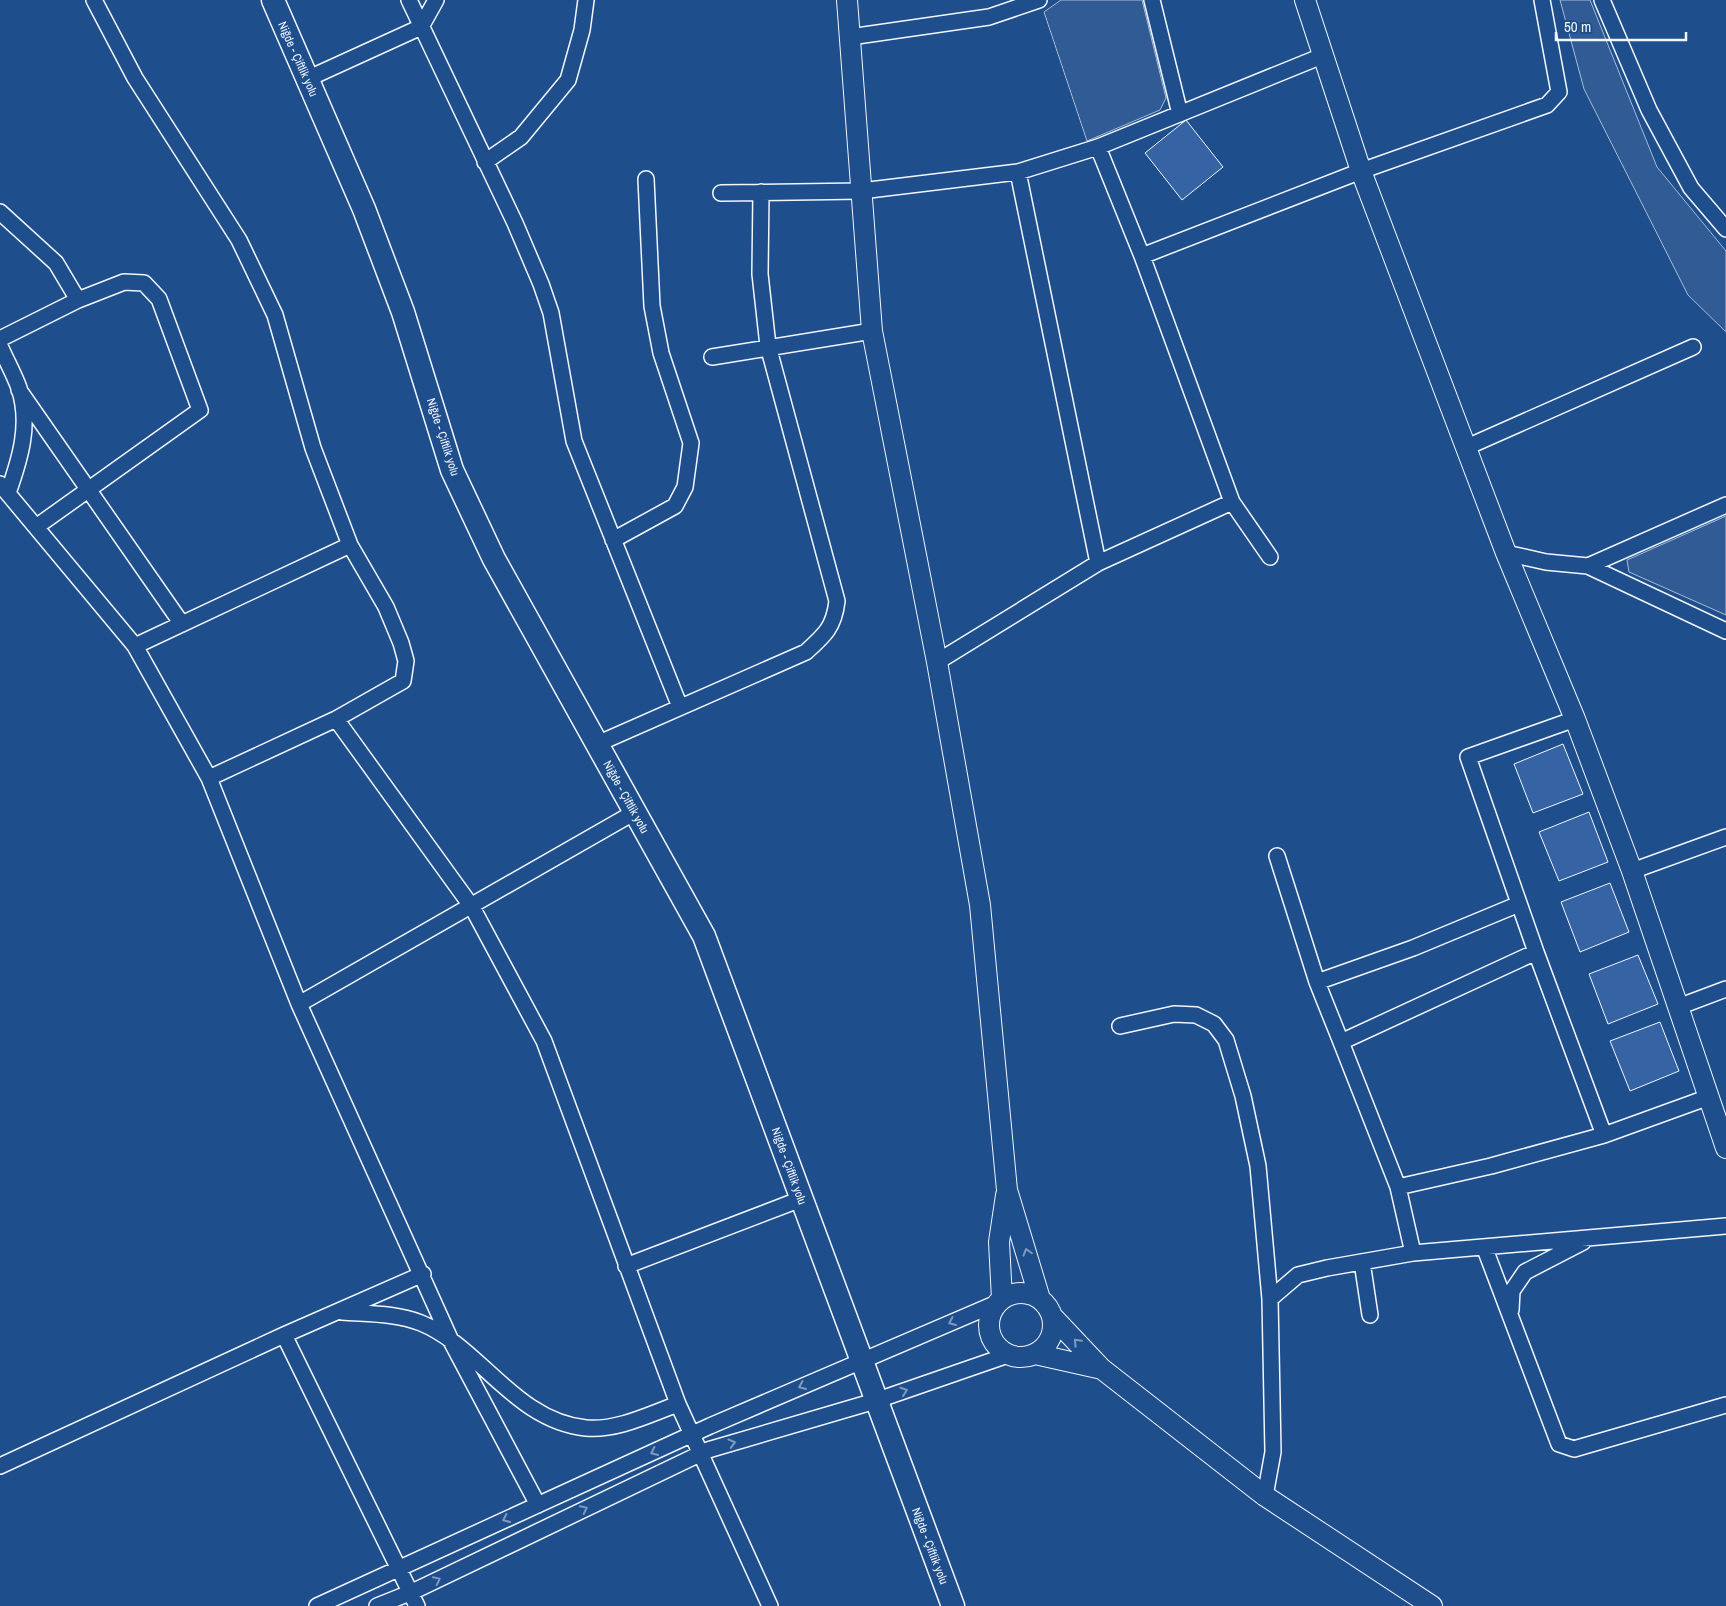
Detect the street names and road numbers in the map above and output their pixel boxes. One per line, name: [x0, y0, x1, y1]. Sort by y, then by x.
street label: Niğde - Çiftlik yolu: [274, 19, 322, 99]
street label: Niğde - Çiftlik yolu: [423, 396, 463, 478]
street label: Niğde - Çiftlik yolu: [599, 758, 653, 836]
street label: Niğde - Çiftlik yolu: [768, 1125, 810, 1207]
street label: Niğde - Çiftlik yolu: [908, 1505, 952, 1587]

